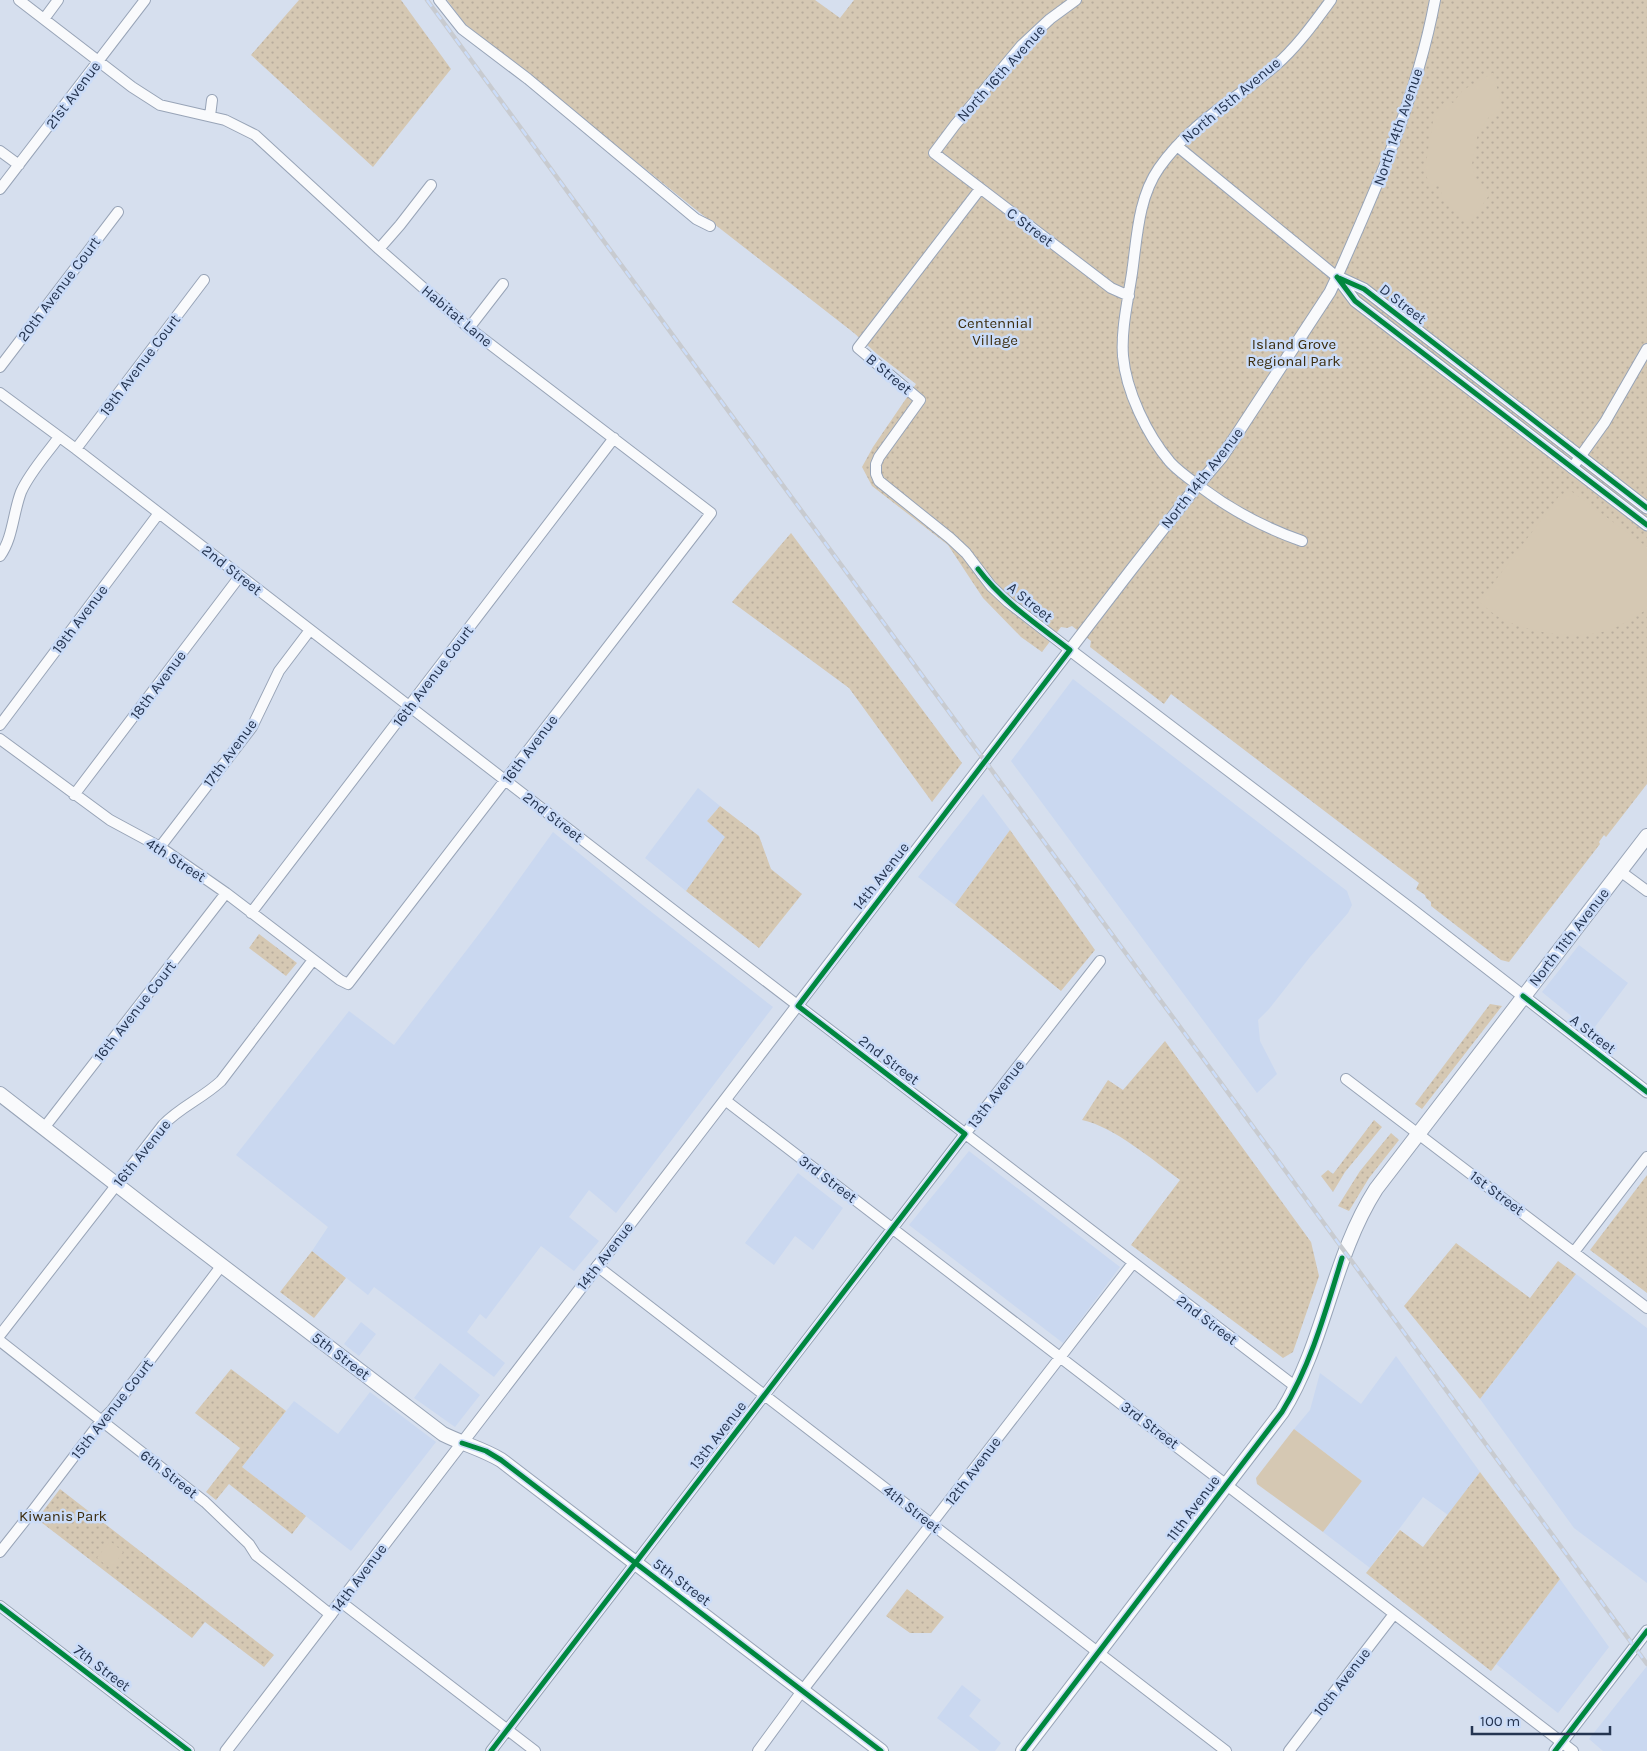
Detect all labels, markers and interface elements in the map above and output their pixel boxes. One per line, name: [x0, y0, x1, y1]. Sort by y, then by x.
street label: North 16th Avenue: [953, 21, 1049, 125]
street label: North 15th Avenue: [1178, 54, 1284, 146]
street label: 21st Avenue: [42, 58, 104, 132]
street label: North 14th Avenue: [1369, 66, 1427, 188]
street label: C Street: [1003, 204, 1057, 251]
street label: 20th Avenue Court: [14, 233, 104, 345]
street label: D Street: [1376, 280, 1430, 328]
street label: Habitat Lane: [418, 281, 496, 351]
street label: 19th Avenue Court: [96, 310, 184, 419]
park label: Centennial Village: [958, 314, 1032, 349]
park label: Island Grove Regional Park: [1247, 335, 1341, 370]
street label: B Street: [863, 350, 916, 398]
street label: North 14th Avenue: [1157, 424, 1247, 532]
street label: 2nd Street: [198, 541, 266, 599]
street label: A Street: [1004, 578, 1057, 626]
street label: 19th Avenue: [48, 581, 112, 657]
street label: 16th Avenue Court: [389, 621, 477, 730]
street label: 18th Avenue: [126, 647, 190, 723]
street label: 16th Avenue: [498, 711, 562, 787]
street label: 17th Avenue: [199, 716, 261, 790]
street label: 2nd Street: [519, 788, 587, 846]
street label: 4th Street: [143, 834, 210, 886]
street label: 14th Avenue: [849, 839, 913, 913]
street label: North 11th Avenue: [1525, 884, 1613, 990]
street label: 16th Avenue Court: [90, 957, 180, 1065]
street label: A Street: [1566, 1010, 1620, 1058]
street label: 2nd Street: [855, 1031, 923, 1089]
street label: 13th Avenue: [964, 1056, 1028, 1132]
street label: 16th Avenue: [109, 1116, 175, 1190]
street label: 3rd Street: [795, 1151, 861, 1207]
street label: 1st Street: [1466, 1167, 1528, 1219]
street label: 14th Avenue: [573, 1219, 637, 1293]
street label: 2nd Street: [1173, 1291, 1241, 1349]
street label: 5th Street: [308, 1328, 374, 1384]
street label: 15th Avenue Court: [67, 1355, 157, 1463]
street label: 13th Avenue: [686, 1397, 750, 1473]
street label: 3rd Street: [1117, 1397, 1183, 1453]
street label: 12th Avenue: [941, 1433, 1005, 1509]
street label: 6th Street: [137, 1446, 202, 1502]
street label: 11th Avenue: [1162, 1472, 1224, 1544]
street label: 4th Street: [880, 1481, 945, 1537]
park label: Kiwanis Park: [19, 1507, 107, 1525]
street label: 14th Avenue: [327, 1540, 391, 1616]
street label: 5th Street: [649, 1554, 715, 1610]
street label: 7th Street: [70, 1641, 134, 1695]
street label: 10th Avenue: [1310, 1644, 1374, 1720]
scale bar: [1472, 1704, 1610, 1736]
text: 100 m: [1480, 1712, 1520, 1730]

